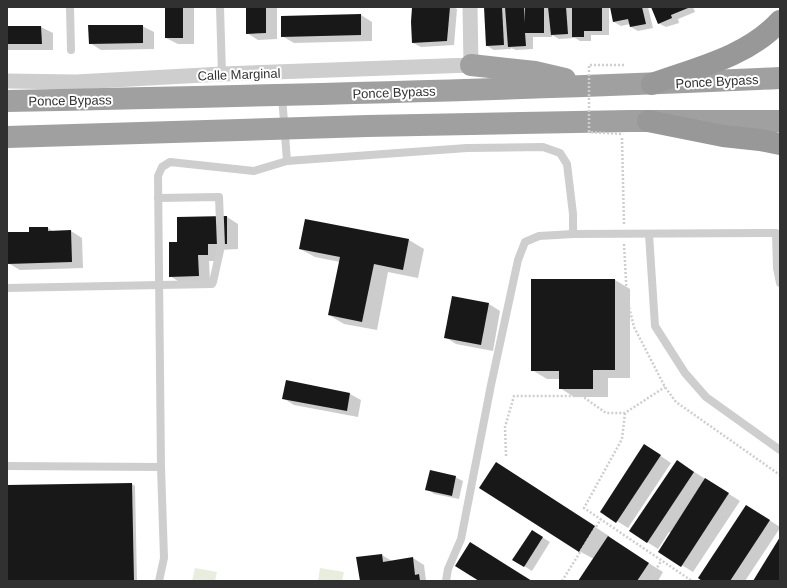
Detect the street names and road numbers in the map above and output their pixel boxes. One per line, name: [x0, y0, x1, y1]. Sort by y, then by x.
street label: Calle Marginal: [197, 66, 281, 83]
street label: Ponce Bypass: [675, 72, 759, 91]
street label: Ponce Bypass: [352, 84, 436, 101]
street label: Ponce Bypass: [28, 92, 112, 109]

